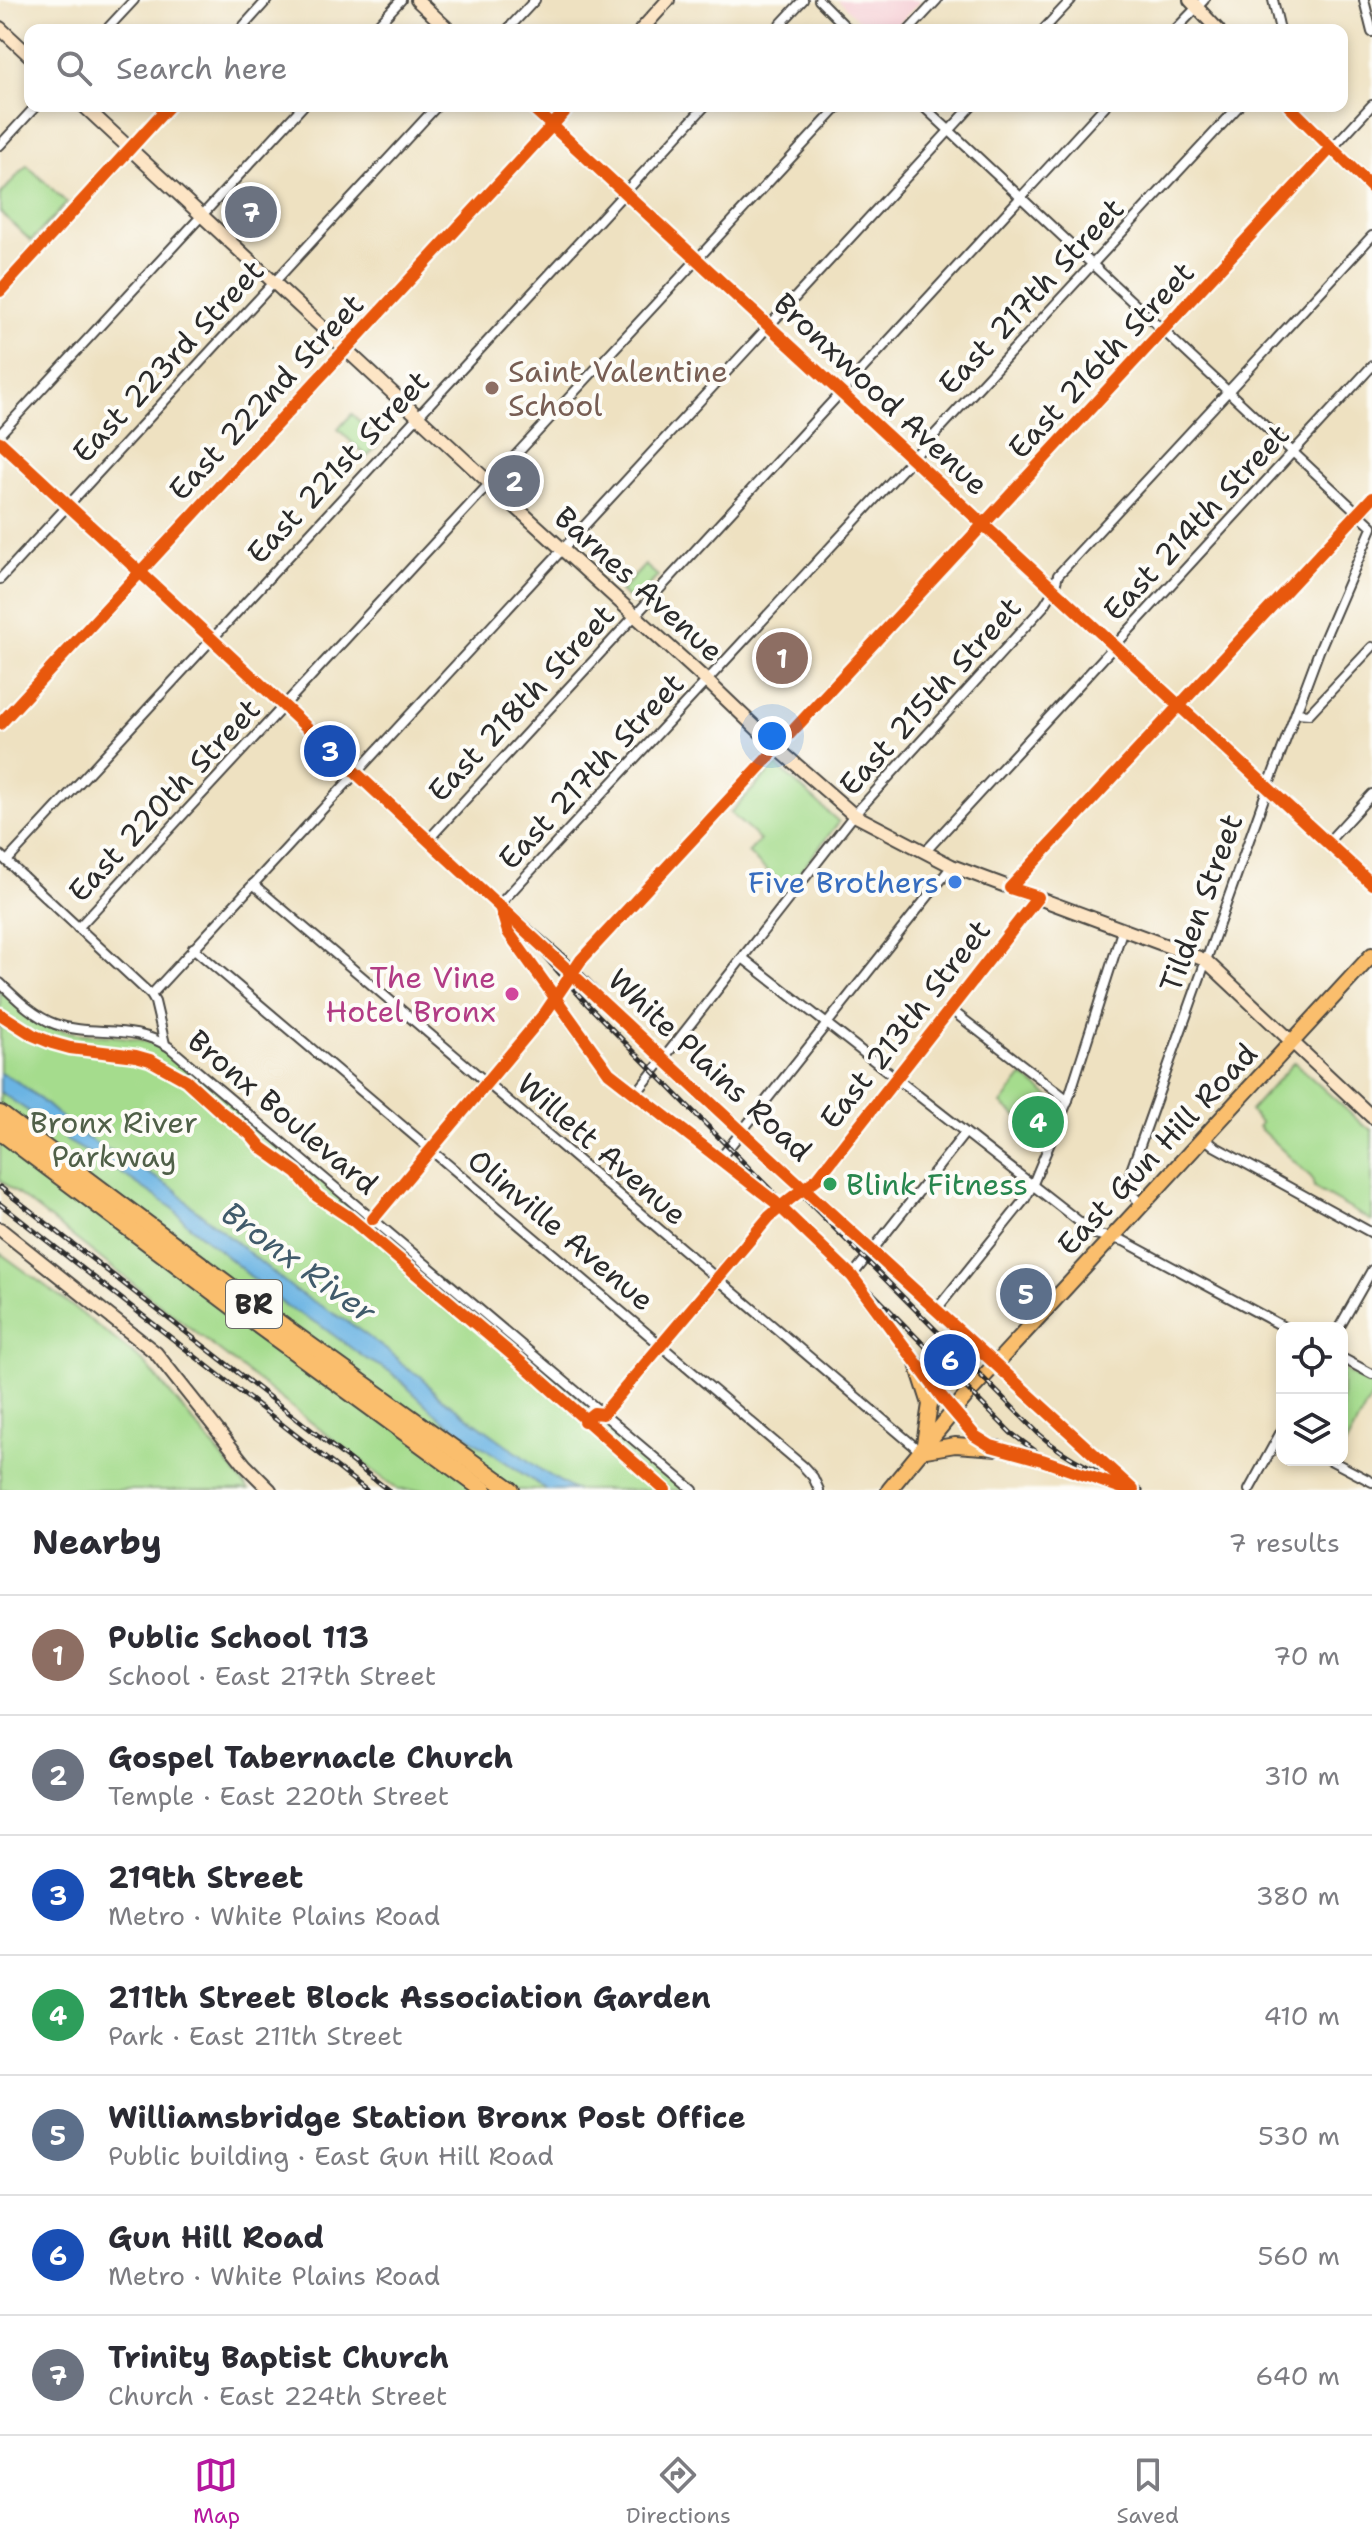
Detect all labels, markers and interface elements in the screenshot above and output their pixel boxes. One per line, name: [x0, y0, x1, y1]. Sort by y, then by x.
search box: [24, 24, 1348, 112]
icon: search: [52, 46, 96, 90]
text: Search here: [116, 48, 287, 89]
pin: 7: [225, 182, 277, 242]
street label: East 217th Street: [929, 189, 1133, 403]
street label: East 223rd Street: [63, 251, 273, 471]
street label: East 216th Street: [999, 253, 1203, 467]
street label: Bronxwood Avenue: [765, 284, 997, 504]
street label: East 222nd Street: [159, 285, 373, 509]
place label: Saint Valentine School: [508, 351, 728, 426]
street label: East 221st Street: [238, 361, 438, 573]
marker: Saint Valentine School: [483, 379, 501, 397]
street label: East 214th Street: [1094, 415, 1298, 629]
pin: 2: [488, 451, 540, 511]
street label: Barnes Avenue: [546, 497, 732, 671]
street label: East 215th Street: [830, 588, 1030, 804]
street label: East 218th Street: [419, 595, 623, 811]
pin: 1: [756, 628, 808, 688]
street label: East 217th Street: [489, 664, 693, 878]
street label: East 220th Street: [59, 689, 269, 911]
your location: [752, 716, 792, 756]
pin: 3: [304, 721, 356, 781]
street label: Tilden Street: [1150, 808, 1252, 998]
place label: Five Brothers: [748, 862, 939, 903]
marker: Five Brothers: [946, 873, 964, 891]
street label: East 213th Street: [810, 911, 1000, 1137]
place label: The Vine Hotel Bronx: [326, 957, 496, 1032]
street label: White Plains Road: [599, 959, 821, 1171]
marker: The Vine Hotel Bronx: [503, 985, 521, 1003]
street label: Bronx Boulevard: [179, 1020, 387, 1204]
street label: East Gun Hill Road: [1048, 1034, 1266, 1264]
street label: Willett Avenue: [508, 1064, 696, 1234]
pin: 4: [1012, 1092, 1064, 1152]
park label: Bronx River Parkway: [30, 1102, 198, 1177]
street label: Olinville Avenue: [459, 1140, 663, 1320]
place label: Blink Fitness: [846, 1164, 1028, 1205]
marker: Blink Fitness: [821, 1175, 839, 1193]
water label: Bronx River: [213, 1191, 386, 1333]
pin: 5: [1000, 1264, 1052, 1324]
road number: BR: [226, 1280, 282, 1328]
map controls: [1276, 1322, 1348, 1466]
button: locate: [1276, 1322, 1348, 1394]
pin: 6: [924, 1330, 976, 1390]
button: layers: [1276, 1394, 1348, 1466]
text: Nearby: [32, 1519, 162, 1565]
text: 7 results: [1228, 1525, 1340, 1560]
text: Public School 113: [108, 1617, 369, 1658]
text: 1: [52, 1638, 64, 1673]
text: 70 m: [1273, 1638, 1340, 1673]
text: School · East 217th Street: [108, 1658, 436, 1693]
text: Gospel Tabernacle Church: [108, 1737, 513, 1778]
text: 2: [49, 1758, 67, 1793]
text: 310 m: [1264, 1758, 1340, 1793]
text: Temple · East 220th Street: [108, 1778, 449, 1813]
text: 219th Street: [108, 1857, 303, 1898]
text: 3: [49, 1878, 67, 1913]
text: 380 m: [1255, 1878, 1340, 1913]
text: Metro · White Plains Road: [108, 1898, 440, 1933]
text: 211th Street Block Association Garden: [108, 1977, 711, 2018]
text: 4: [49, 1998, 67, 2033]
text: 410 m: [1263, 1998, 1340, 2033]
text: Park · East 211th Street: [108, 2018, 403, 2053]
text: Williamsbridge Station Bronx Post Office: [108, 2097, 746, 2138]
text: 5: [50, 2118, 66, 2153]
text: 530 m: [1258, 2118, 1340, 2153]
text: Public building · East Gun Hill Road: [108, 2138, 554, 2173]
text: Gun Hill Road: [108, 2217, 324, 2258]
text: 6: [49, 2238, 67, 2273]
text: 560 m: [1257, 2238, 1340, 2273]
text: Metro · White Plains Road: [108, 2258, 440, 2293]
text: Trinity Baptist Church: [108, 2337, 449, 2378]
text: 7: [49, 2358, 67, 2393]
text: 640 m: [1255, 2358, 1340, 2393]
text: Church · East 224th Street: [108, 2378, 447, 2413]
tab: Map: [193, 2453, 240, 2530]
tab: Directions: [626, 2453, 731, 2530]
tab: Saved: [1117, 2453, 1179, 2530]

